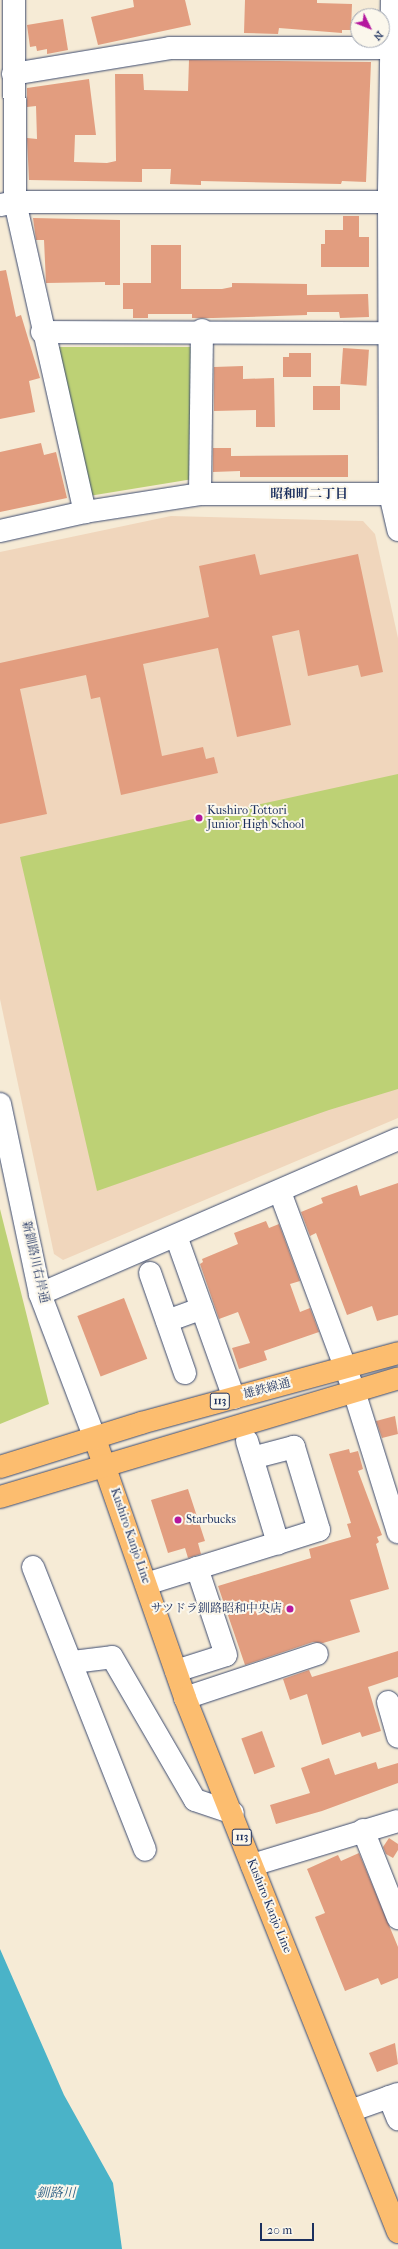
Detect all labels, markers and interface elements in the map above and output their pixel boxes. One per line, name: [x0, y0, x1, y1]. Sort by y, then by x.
north arrow: [350, 8, 390, 48]
text: N: [371, 28, 386, 43]
district label: 昭和町二丁目: [270, 486, 348, 502]
place label: Kushiro Tottori Junior High School: [207, 804, 304, 832]
marker: Kushiro Tottori Junior High School: [194, 813, 204, 823]
street label: 新釧路川右岸通: [19, 1219, 51, 1305]
street label: 雄鉄線通: [242, 1376, 292, 1402]
road number: 113: [209, 1392, 231, 1410]
street label: Kushiro Kanjo Line: [107, 1486, 153, 1586]
place label: Starbucks: [186, 1513, 236, 1527]
marker: Starbucks: [173, 1515, 183, 1525]
place label: サツドラ釧路昭和中央店: [150, 1602, 282, 1616]
marker: サツドラ釧路昭和中央店: [285, 1604, 295, 1614]
road number: 113: [231, 1828, 253, 1846]
street label: Kushiro Kanjo Line: [244, 1857, 294, 1955]
water label: 釧路川: [37, 2185, 75, 2201]
scale bar: [262, 2215, 316, 2241]
text: 20 m: [267, 2223, 292, 2237]

